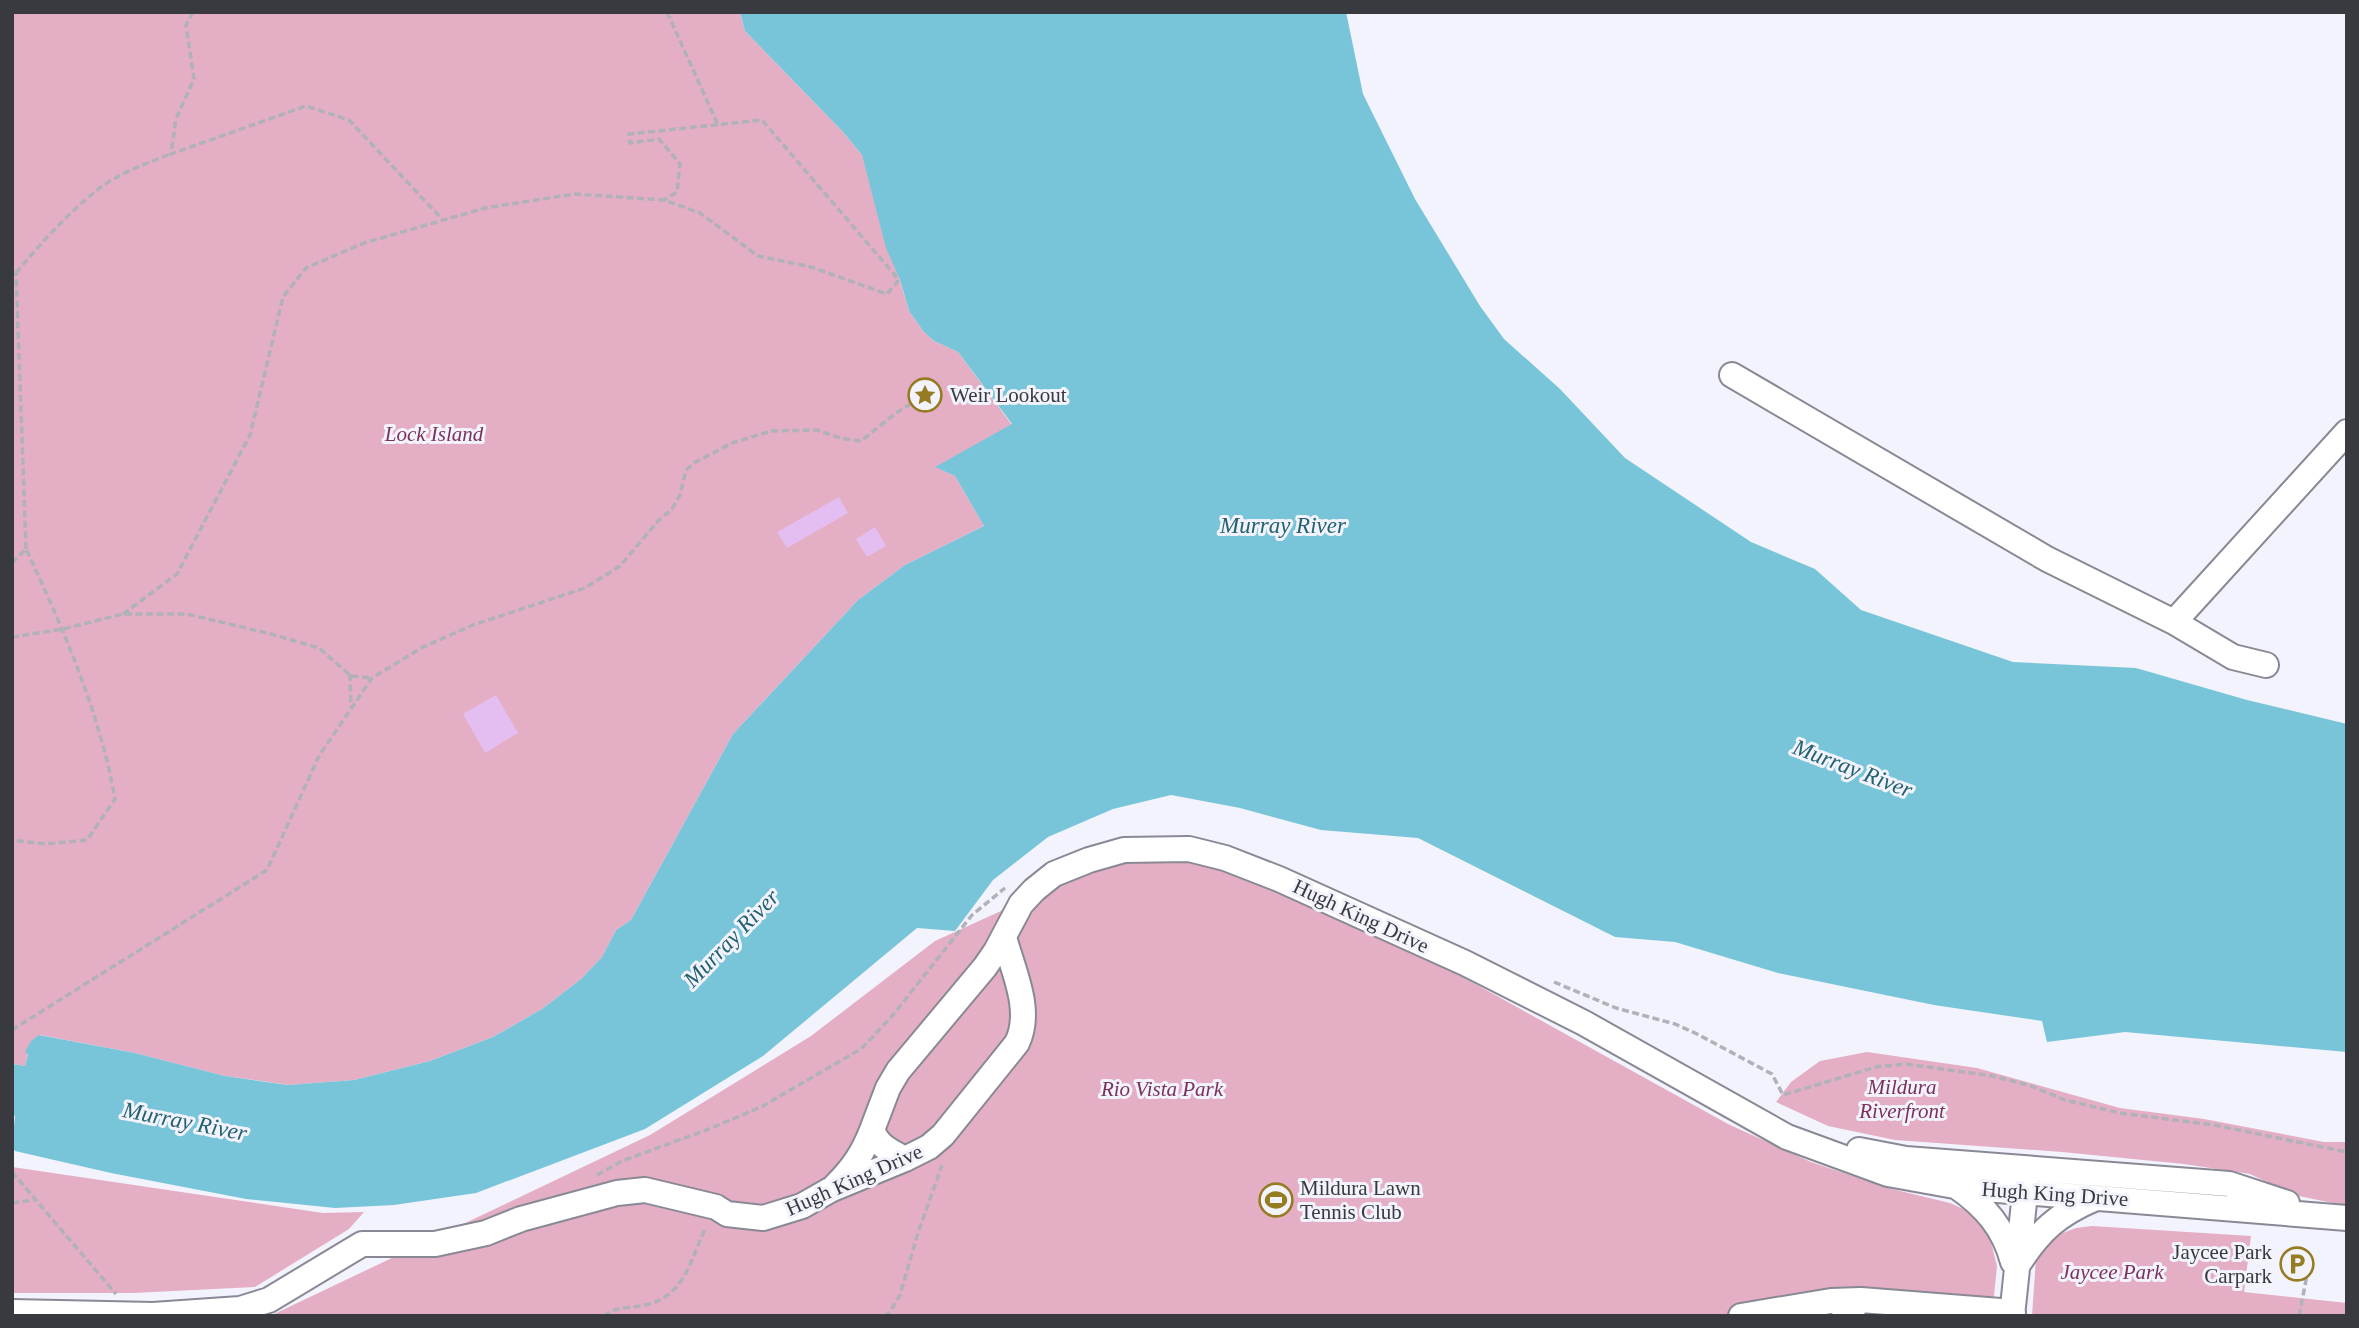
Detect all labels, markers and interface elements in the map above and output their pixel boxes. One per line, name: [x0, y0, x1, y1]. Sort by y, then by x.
place icon: Weir Lookout: [906, 376, 944, 414]
place label: Weir Lookout: [950, 383, 1067, 407]
park label: Lock Island: [384, 422, 484, 446]
water label: Murray River: [1219, 513, 1347, 538]
water label: Murray River: [1789, 734, 1917, 803]
street label: Hugh King Drive: [1289, 874, 1433, 958]
water label: Murray River: [678, 884, 785, 993]
park label: Mildura Riverfront: [1858, 1075, 1946, 1123]
park label: Rio Vista Park: [1100, 1077, 1224, 1101]
water label: Murray River: [120, 1097, 250, 1146]
street label: Hugh King Drive: [782, 1139, 926, 1221]
place label: Mildura Lawn Tennis Club: [1300, 1176, 1421, 1224]
street label: Hugh King Drive: [1981, 1177, 2129, 1211]
sports icon: Mildura Lawn Tennis Club: [1257, 1181, 1295, 1219]
place label: Jaycee Park Carpark: [2172, 1240, 2272, 1288]
parking icon: Jaycee Park Carpark: [2278, 1245, 2316, 1283]
park label: Jaycee Park: [2060, 1260, 2164, 1284]

